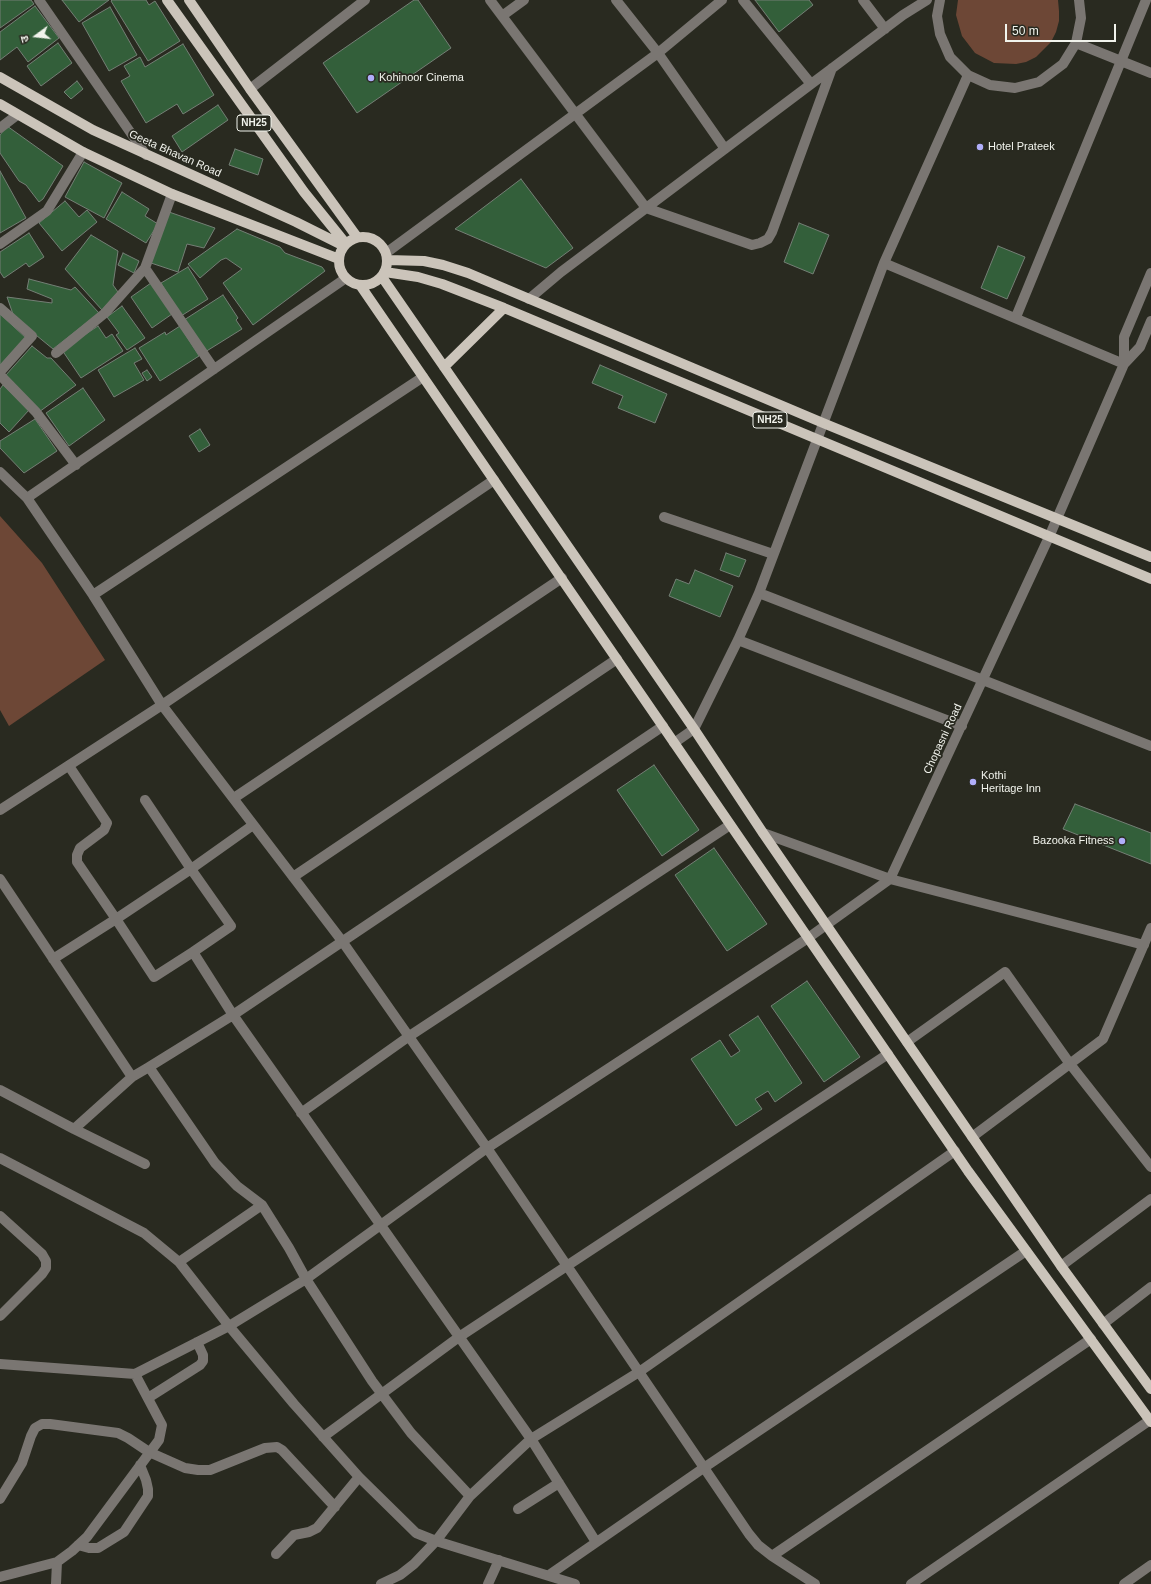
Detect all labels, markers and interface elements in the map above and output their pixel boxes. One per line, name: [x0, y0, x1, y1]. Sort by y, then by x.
north arrow: [16, 16, 56, 56]
scale bar: [1007, 16, 1118, 42]
text: 50 m: [1012, 24, 1039, 38]
text: उ: [18, 34, 31, 44]
place label: Kohinoor Cinema: [379, 71, 464, 85]
marker: Kohinoor Cinema: [366, 73, 376, 83]
road number: NH25: [237, 115, 271, 131]
street label: Geeta Bhavan Road: [127, 128, 223, 180]
place label: Hotel Prateek: [988, 140, 1055, 154]
marker: Hotel Prateek: [975, 142, 985, 152]
road number: NH25: [753, 412, 787, 428]
street label: Chopasni Road: [921, 702, 965, 776]
place label: Kothi Heritage Inn: [981, 769, 1041, 795]
marker: Kothi Heritage Inn: [968, 777, 978, 787]
place label: Bazooka Fitness: [1033, 834, 1114, 848]
marker: Bazooka Fitness: [1117, 836, 1127, 846]

